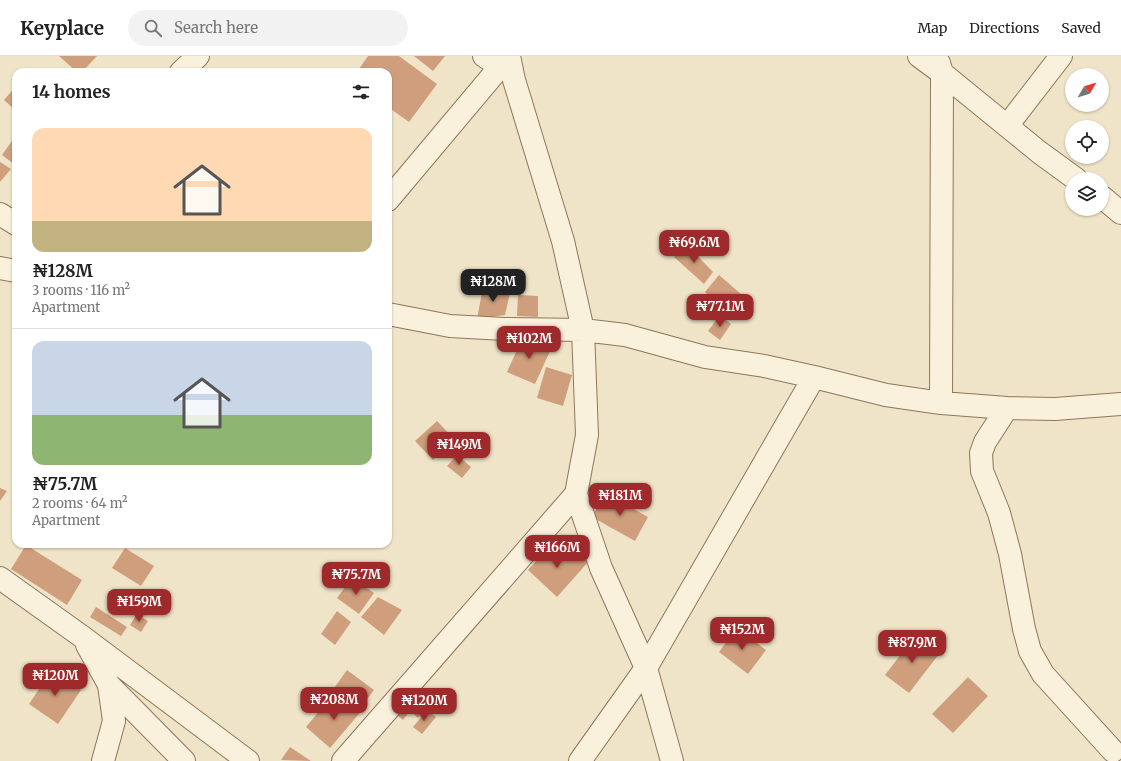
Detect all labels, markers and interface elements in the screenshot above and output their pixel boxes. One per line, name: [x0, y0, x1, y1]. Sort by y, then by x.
search box: [128, 10, 408, 46]
text: Keyplace: [20, 16, 104, 40]
icon: search: [142, 17, 164, 39]
text: Search here: [174, 18, 258, 37]
text: Map: [917, 19, 947, 37]
text: Directions: [969, 19, 1039, 37]
text: Saved: [1061, 19, 1101, 37]
north arrow: [1065, 68, 1109, 112]
map controls: [1065, 68, 1109, 216]
text: 14 homes: [32, 81, 110, 103]
icon: filters: [350, 81, 372, 103]
button: locate: [1065, 120, 1109, 164]
icon: home: [166, 154, 238, 226]
button: layers: [1065, 172, 1109, 216]
pin: ₦69.6M: [661, 230, 727, 264]
text: ₦69.6M: [668, 234, 720, 251]
text: ₦128M: [32, 260, 93, 282]
pin: ₦128M: [465, 269, 521, 303]
text: ₦128M: [470, 273, 516, 290]
text: 3 rooms · 116 m²: [32, 282, 130, 299]
pin: ₦77.1M: [687, 294, 753, 328]
text: ₦77.1M: [696, 298, 744, 315]
text: Apartment: [32, 299, 100, 316]
pin: ₦102M: [501, 326, 557, 360]
text: ₦102M: [506, 330, 552, 347]
icon: home: [166, 367, 238, 439]
pin: ₦149M: [431, 432, 487, 466]
text: ₦149M: [436, 436, 482, 453]
text: ₦75.7M: [32, 473, 97, 495]
pin: ₦181M: [592, 483, 648, 517]
text: ₦181M: [598, 487, 642, 504]
text: 2 rooms · 64 m²: [32, 495, 128, 512]
text: Apartment: [32, 512, 100, 529]
pin: ₦166M: [529, 535, 585, 569]
text: ₦166M: [534, 539, 580, 556]
pin: ₦75.7M: [323, 562, 389, 596]
text: ₦75.7M: [331, 566, 381, 583]
pin: ₦159M: [111, 589, 167, 623]
text: ₦159M: [116, 593, 162, 610]
pin: ₦152M: [714, 617, 770, 651]
text: ₦152M: [719, 621, 765, 638]
pin: ₦87.9M: [879, 630, 945, 664]
text: ₦87.9M: [887, 634, 937, 651]
pin: ₦120M: [27, 663, 83, 697]
text: ₦120M: [32, 667, 78, 684]
pin: ₦208M: [306, 687, 362, 721]
pin: ₦120M: [396, 688, 452, 722]
text: ₦208M: [309, 691, 359, 708]
text: ₦120M: [401, 692, 447, 709]

